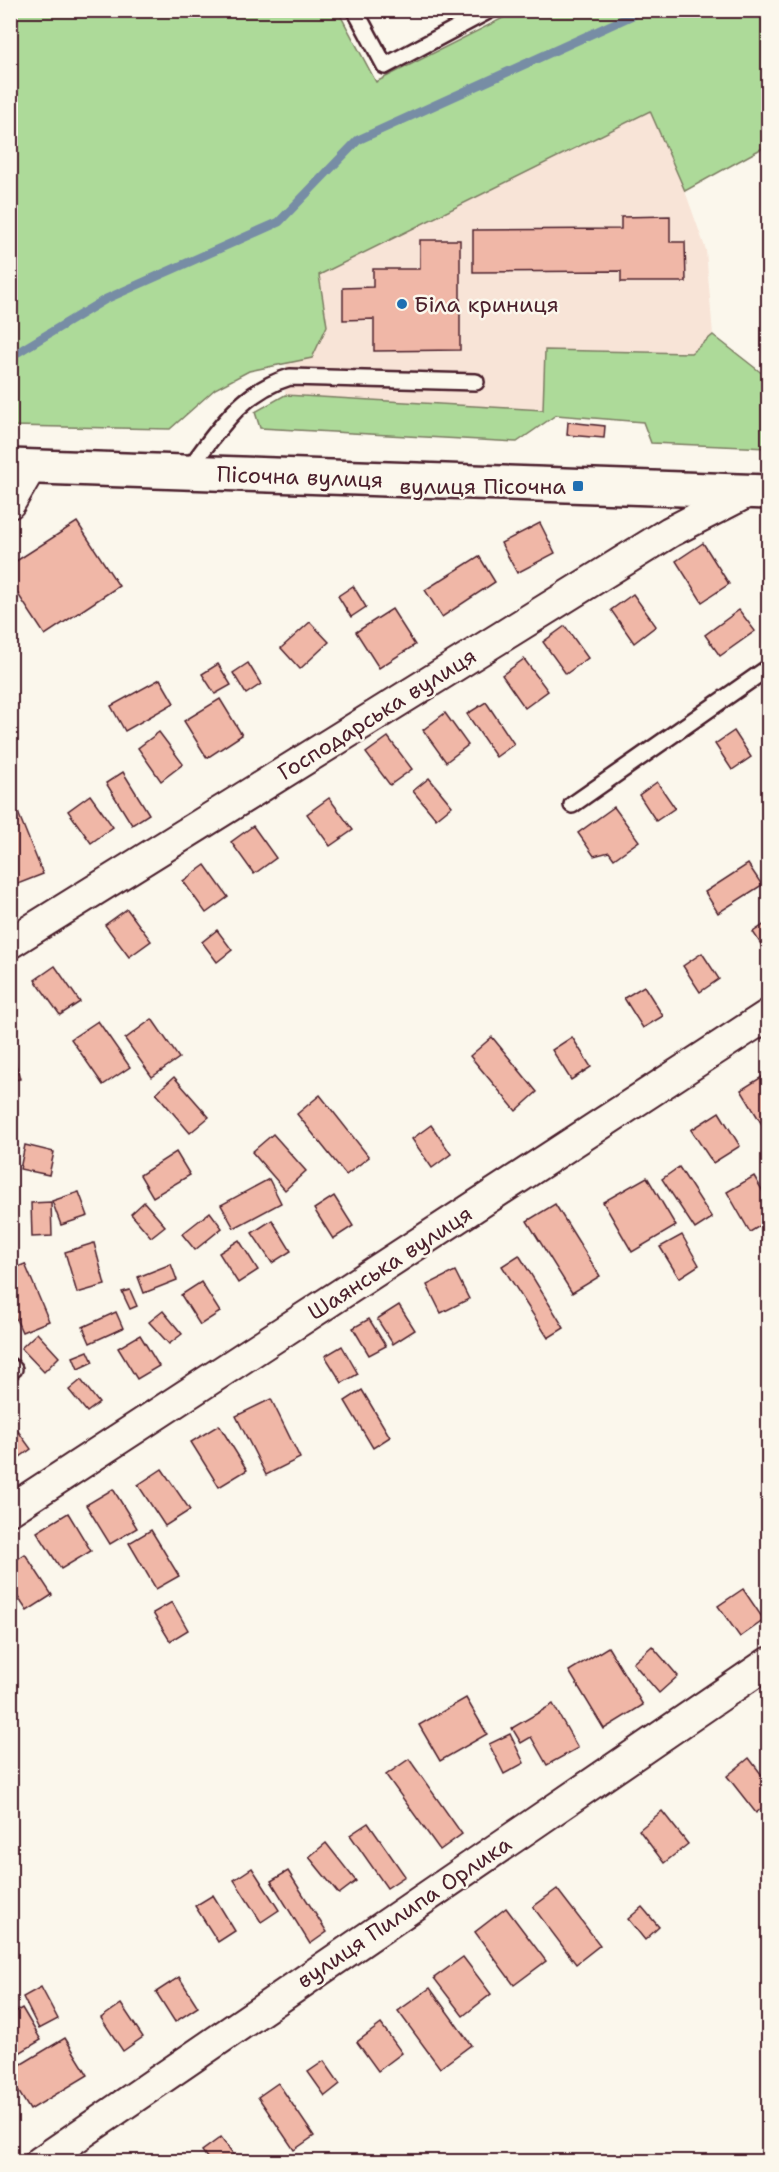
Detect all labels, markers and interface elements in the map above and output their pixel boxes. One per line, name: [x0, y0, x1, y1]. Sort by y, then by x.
place label: Біла криниця: [414, 290, 559, 319]
marker: Біла криниця: [395, 297, 409, 311]
street label: Пісочна вулиця: [216, 460, 384, 494]
place label: вулиця Пісочна: [399, 472, 566, 501]
marker: вулиця Пісочна: [571, 479, 585, 493]
street label: Господарська вулиця: [272, 641, 482, 787]
street label: Шаянська вулиця: [302, 1199, 478, 1327]
street label: вулиця Пилипа Орлика: [291, 1829, 517, 1995]

